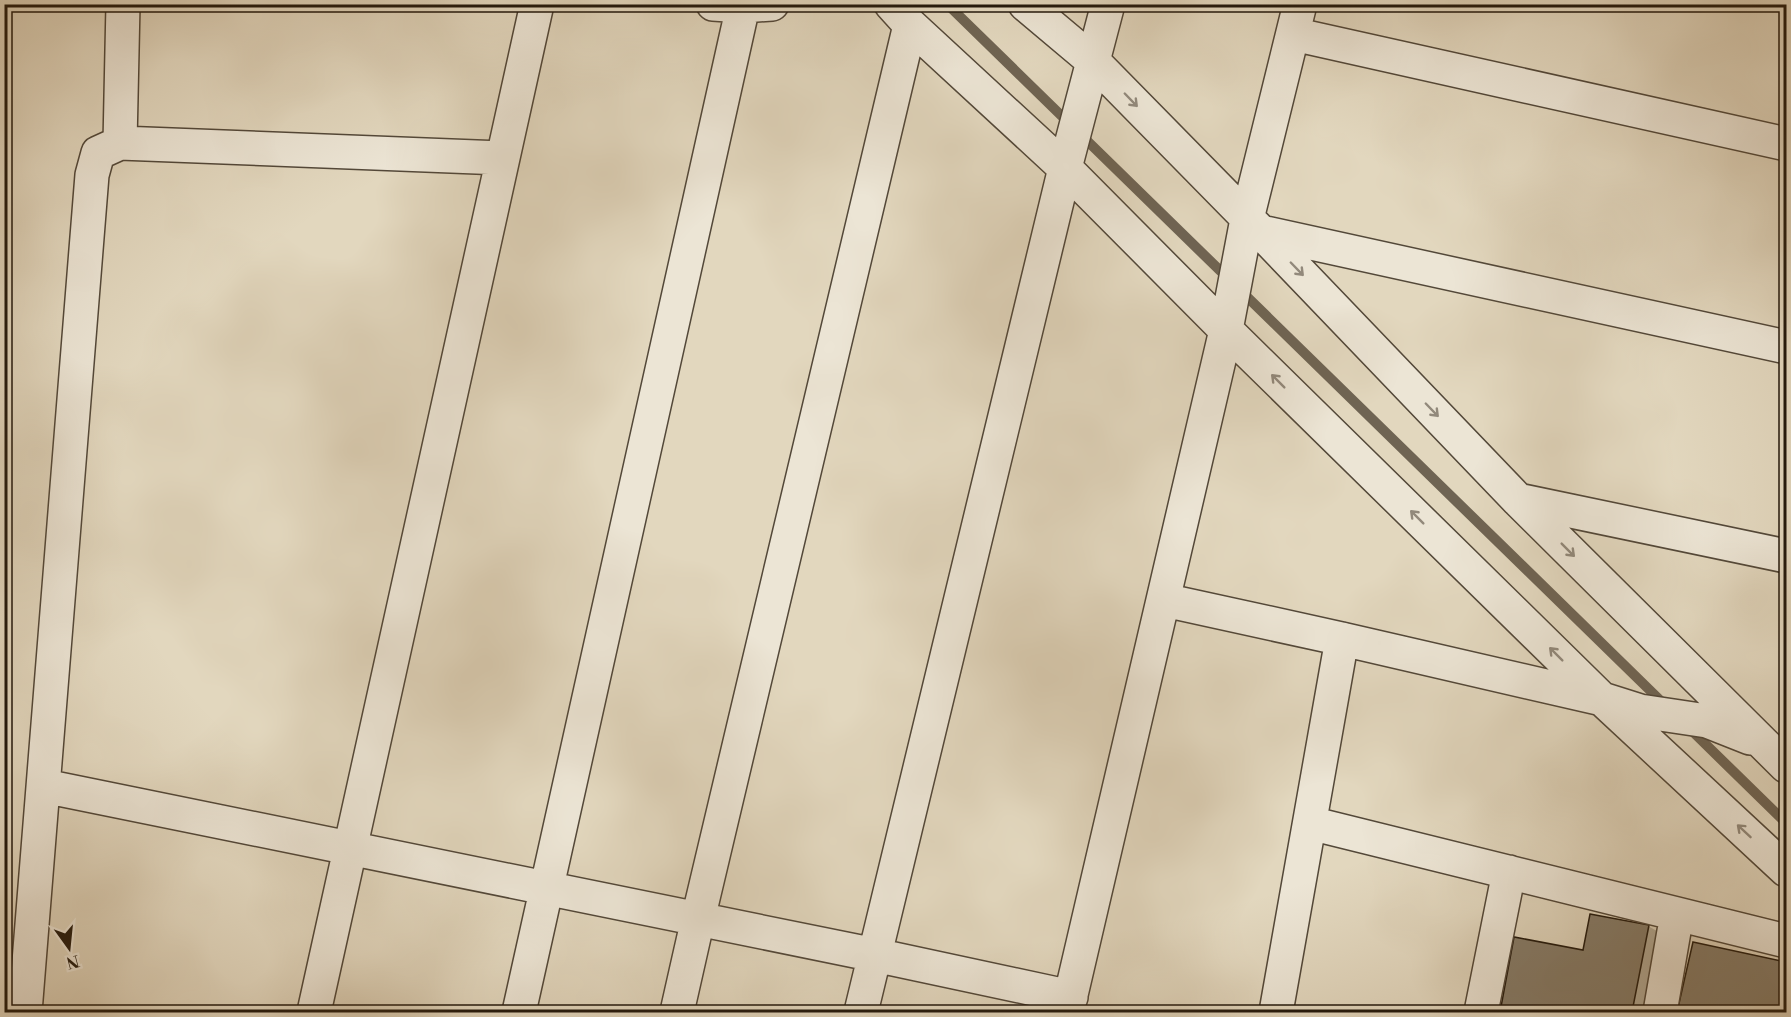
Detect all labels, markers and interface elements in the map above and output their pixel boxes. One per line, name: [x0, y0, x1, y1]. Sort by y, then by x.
one-way arrow: [1124, 92, 1138, 107]
one-way arrow: [1289, 262, 1304, 277]
one-way arrow: [1270, 373, 1285, 388]
one-way arrow: [1424, 402, 1438, 417]
one-way arrow: [1409, 510, 1424, 525]
one-way arrow: [1561, 542, 1575, 557]
one-way arrow: [1548, 647, 1563, 661]
one-way arrow: [1736, 824, 1751, 838]
north arrow: [39, 918, 99, 978]
text: N: [64, 950, 81, 973]

